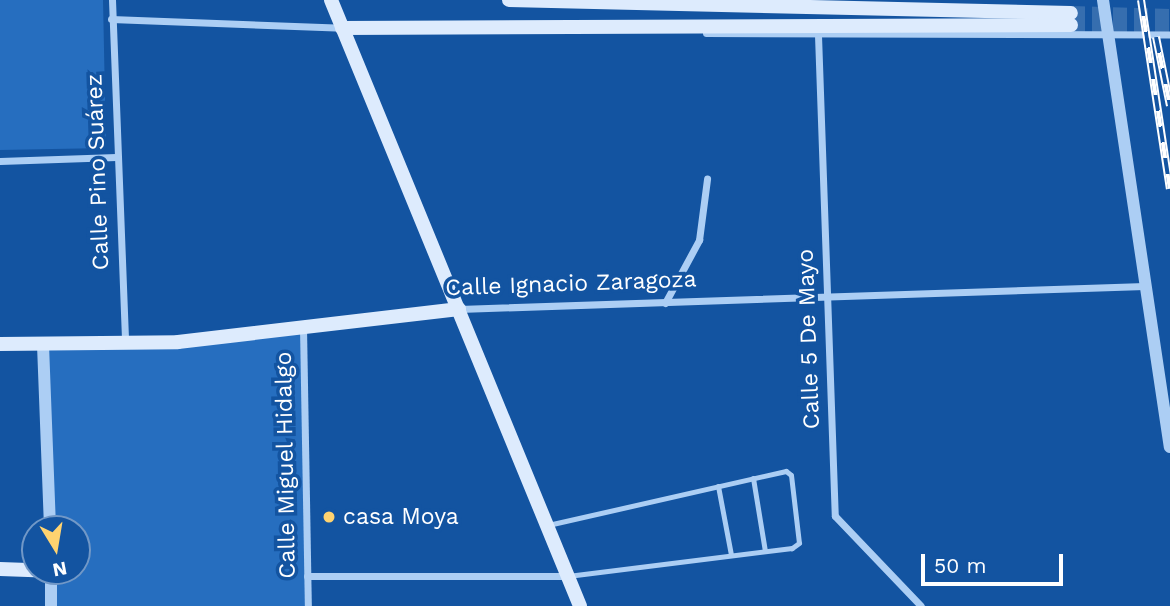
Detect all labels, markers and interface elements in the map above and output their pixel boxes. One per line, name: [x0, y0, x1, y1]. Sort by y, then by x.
street label: Calle Pino Suárez: [81, 73, 115, 271]
street label: Calle 5 De Mayo: [792, 248, 826, 430]
street label: Calle Ignacio Zaragoza: [445, 266, 697, 302]
street label: Calle Miguel Hidalgo: [270, 351, 302, 579]
place label: casa Moya: [343, 503, 459, 531]
marker: casa Moya: [321, 509, 337, 525]
north arrow: [21, 515, 91, 585]
scale bar: [925, 540, 1067, 584]
text: 50 m: [934, 553, 986, 578]
text: N: [51, 557, 69, 582]

